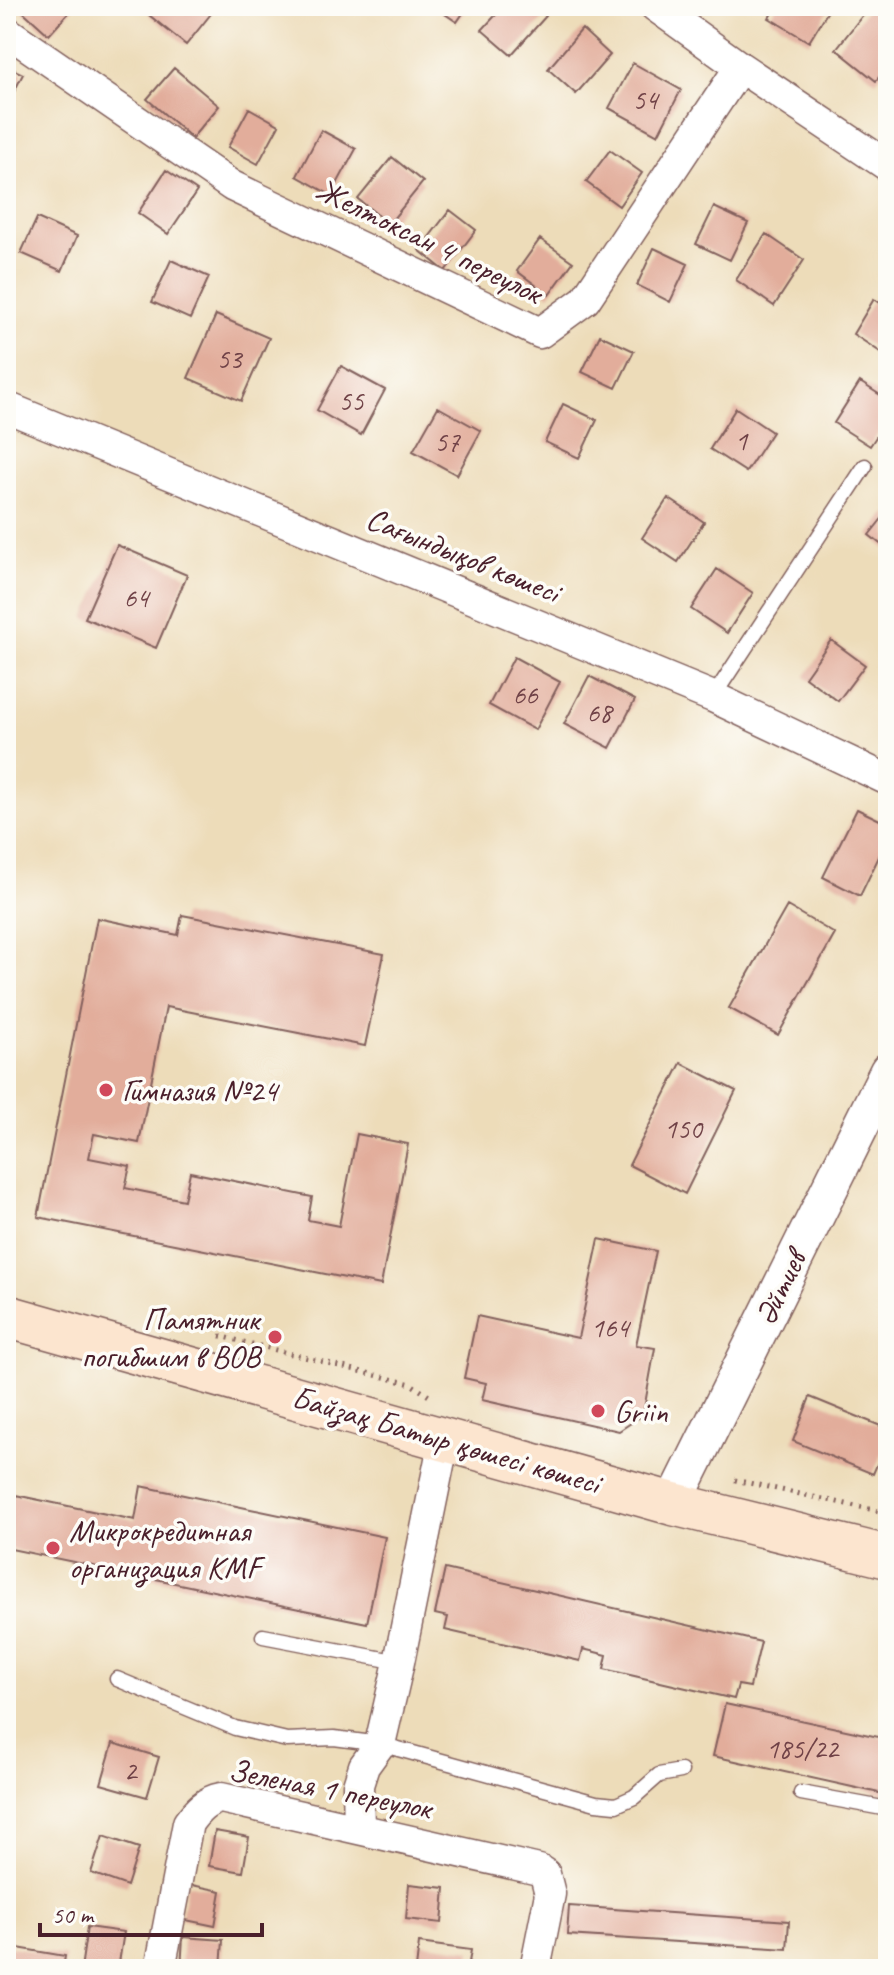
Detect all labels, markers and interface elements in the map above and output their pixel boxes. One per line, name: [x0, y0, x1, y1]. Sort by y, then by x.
house number: 54: [632, 82, 660, 117]
street label: Желтоксан 4 переулок: [309, 169, 552, 315]
house number: 53: [216, 341, 244, 376]
house number: 55: [338, 383, 365, 418]
house number: 1: [735, 423, 749, 458]
house number: 57: [434, 424, 461, 459]
street label: Сағындықов көшесі: [360, 498, 569, 614]
house number: 64: [123, 580, 151, 615]
house number: 66: [512, 677, 539, 712]
house number: 68: [586, 695, 614, 730]
place label: Гимназия №24: [122, 1070, 281, 1111]
marker: Гимназия №24: [97, 1081, 115, 1099]
house number: 150: [664, 1111, 704, 1146]
street label: Әйтиев: [745, 1239, 818, 1332]
place label: Памятник погибшим в ВОВ: [81, 1299, 263, 1377]
house number: 164: [591, 1310, 631, 1345]
marker: Памятник погибшим в ВОВ: [266, 1328, 284, 1346]
street label: Байзақ Батыр қөшесі көшесі: [288, 1376, 608, 1505]
place label: Griin: [614, 1391, 668, 1432]
marker: Griin: [589, 1402, 607, 1420]
place label: Микрокредитная организация KMF: [69, 1510, 266, 1588]
marker: Микрокредитная организация KMF: [44, 1539, 62, 1557]
house number: 185/22: [766, 1731, 841, 1766]
street label: Зеленая 1 переулок: [225, 1749, 438, 1829]
house number: 2: [124, 1753, 139, 1788]
scale bar: [40, 1887, 262, 1937]
text: 50 m: [52, 1900, 95, 1930]

